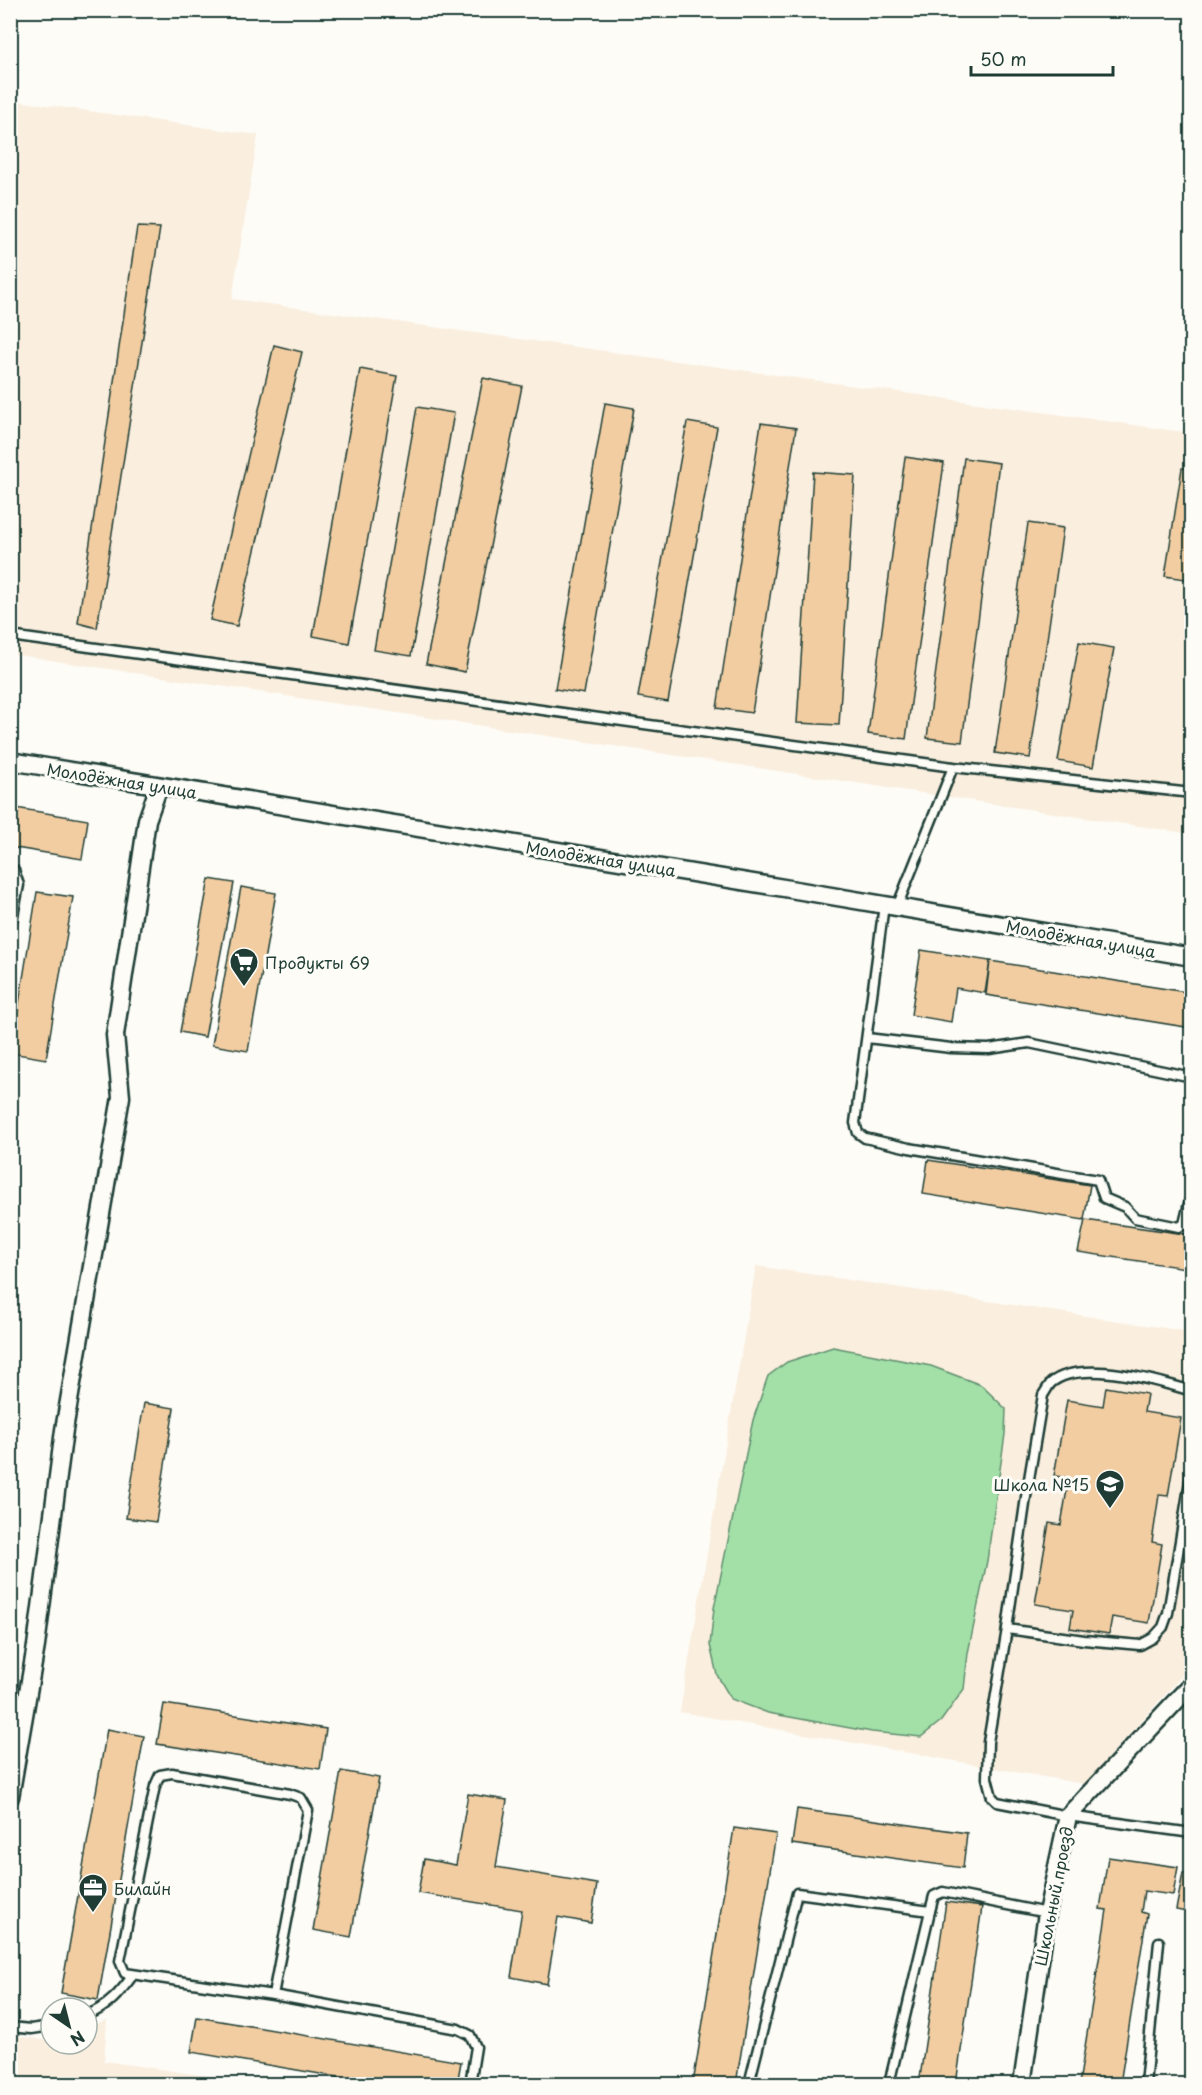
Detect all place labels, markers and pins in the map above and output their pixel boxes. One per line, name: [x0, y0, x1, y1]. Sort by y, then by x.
supermarket icon: Продукты 69: [228, 946, 260, 988]
place label: Продукты 69: [265, 950, 370, 974]
school or university icon: Школа №15: [1094, 1468, 1126, 1510]
place label: Школа №15: [993, 1472, 1089, 1496]
office icon: Билайн: [77, 1872, 109, 1914]
place label: Билайн: [114, 1876, 171, 1900]

